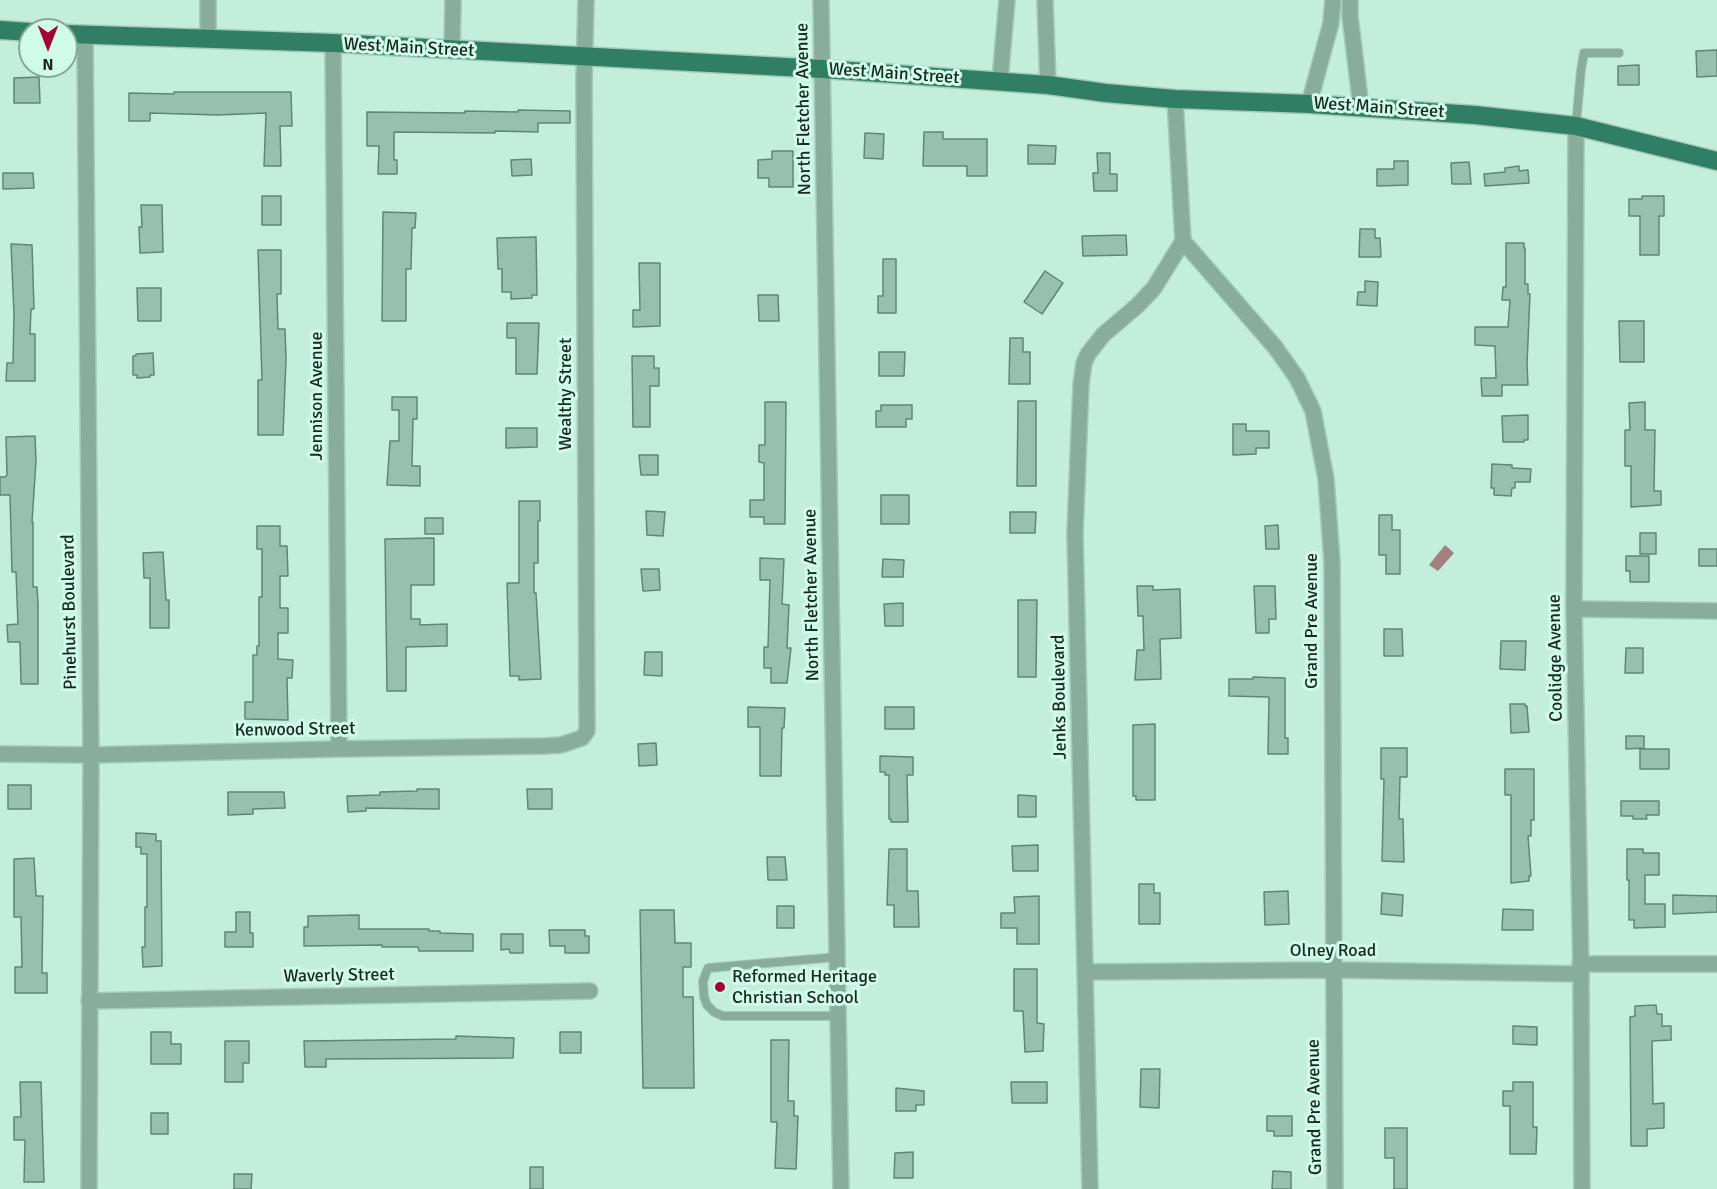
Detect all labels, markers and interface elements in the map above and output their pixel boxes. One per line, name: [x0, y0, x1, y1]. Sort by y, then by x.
north arrow: [18, 18, 78, 78]
street label: North Fletcher Avenue: [792, 23, 816, 195]
street label: West Main Street: [343, 34, 475, 62]
text: N: [42, 54, 54, 74]
street label: West Main Street: [828, 59, 960, 89]
street label: West Main Street: [1313, 93, 1445, 123]
street label: Jennison Avenue: [306, 332, 328, 460]
street label: Wealthy Street: [555, 338, 577, 450]
street label: North Fletcher Avenue: [800, 509, 824, 681]
street label: Pinehurst Boulevard: [58, 534, 82, 690]
street label: Grand Pre Avenue: [1301, 553, 1323, 689]
street label: Coolidge Avenue: [1544, 594, 1568, 722]
street label: Jenks Boulevard: [1048, 634, 1072, 760]
street label: Kenwood Street: [234, 718, 356, 742]
street label: Olney Road: [1290, 940, 1376, 962]
street label: Waverly Street: [283, 964, 395, 988]
place label: Reformed Heritage Christian School: [732, 966, 877, 1008]
marker: Reformed Heritage Christian School: [713, 980, 727, 994]
street label: Grand Pre Avenue: [1303, 1039, 1327, 1175]

